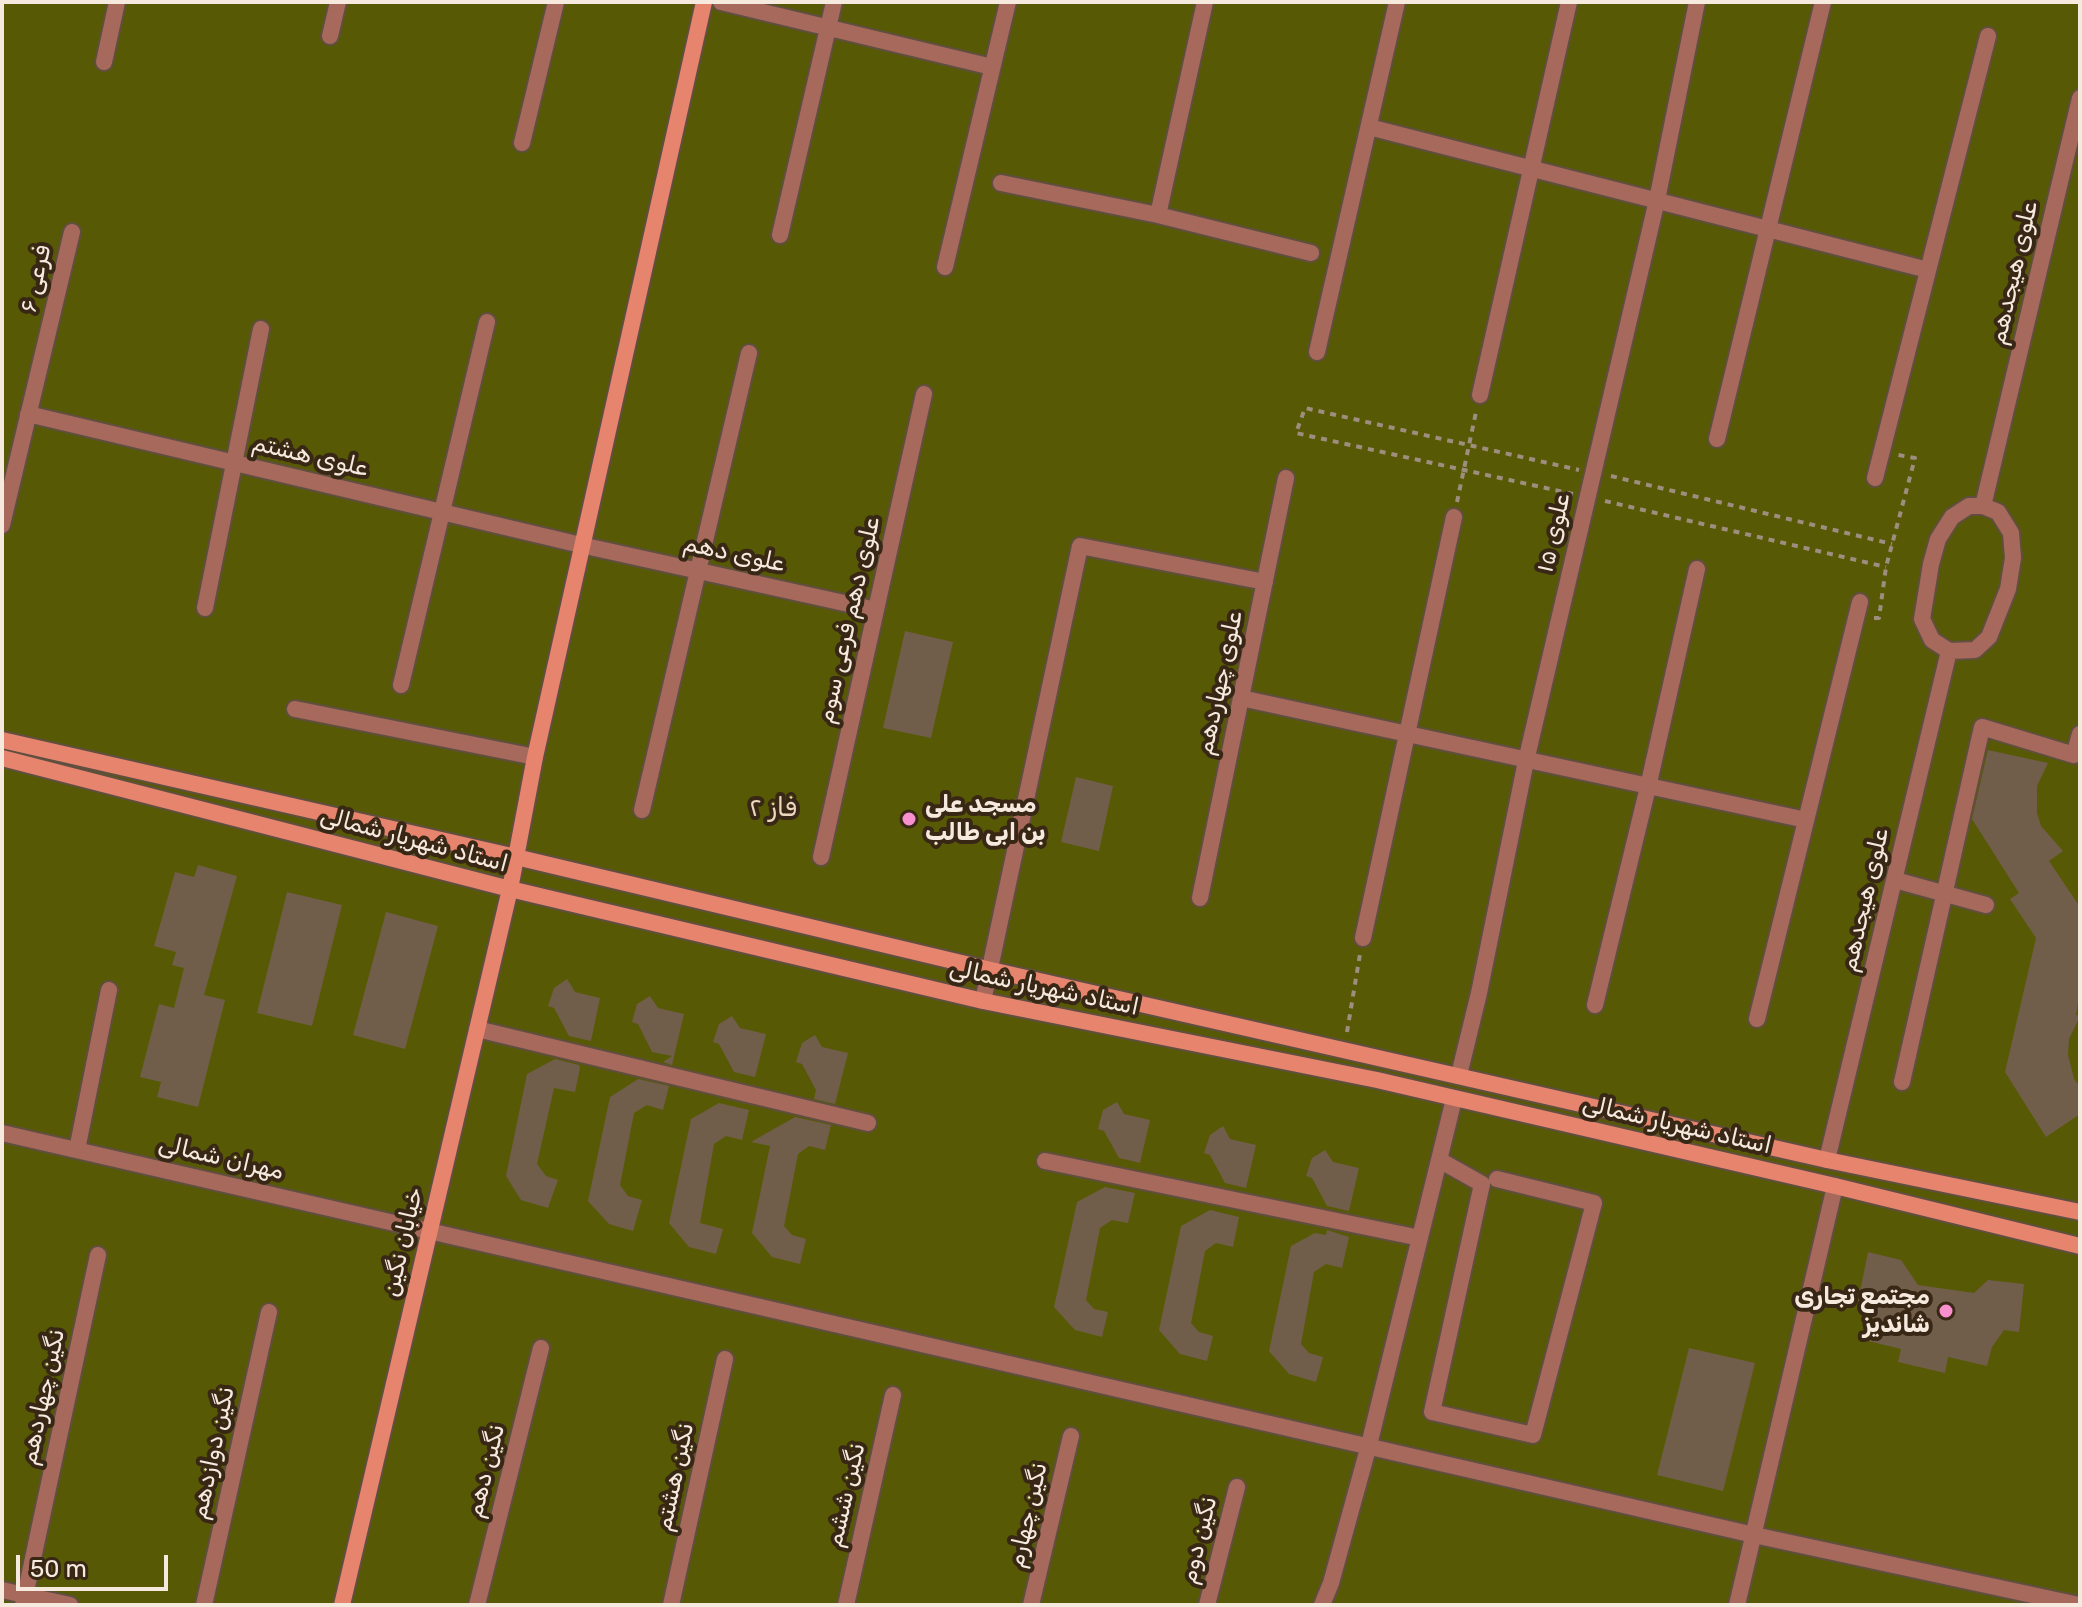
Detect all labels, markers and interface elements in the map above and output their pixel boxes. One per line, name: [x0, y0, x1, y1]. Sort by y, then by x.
street label: علوی هیجدهم: [1984, 199, 2044, 347]
street label: فرعی ۶: [14, 242, 58, 316]
street label: علوی هشتم: [249, 429, 371, 483]
street label: علوی ۱۵: [1531, 491, 1577, 575]
street label: علوی دهم فرعی سوم: [811, 514, 887, 726]
street label: علوی دهم: [681, 529, 787, 579]
street label: علوی چهاردهم: [1191, 608, 1249, 758]
place label: مسجد علی بن ابی طالب: [925, 791, 1046, 847]
district label: فاز ۲: [749, 792, 797, 824]
street label: استاد شهریار شمالی: [317, 801, 511, 879]
marker: مسجد علی بن ابی طالب: [900, 810, 918, 828]
street label: علوی هیجدهم: [1835, 826, 1895, 974]
street label: استاد شهریار شمالی: [947, 954, 1141, 1022]
street label: استاد شهریار شمالی: [1580, 1089, 1774, 1161]
street label: مهران شمالی: [156, 1130, 286, 1186]
street label: خیابان نگین: [376, 1185, 430, 1299]
place label: مجتمع تجاری شاندیز: [1794, 1283, 1930, 1339]
marker: مجتمع تجاری شاندیز: [1937, 1302, 1955, 1320]
street label: نگین چهاردهم: [15, 1326, 71, 1468]
street label: نگین دوازدهم: [185, 1384, 241, 1522]
street label: نگین هشتم: [649, 1420, 701, 1534]
street label: نگین دهم: [461, 1421, 511, 1521]
street label: نگین ششم: [820, 1440, 872, 1550]
street label: نگین چهارم: [1002, 1460, 1054, 1570]
street label: نگین دوم: [1174, 1494, 1224, 1586]
scale bar: [20, 1539, 172, 1589]
text: 50 m: [30, 1555, 87, 1583]

